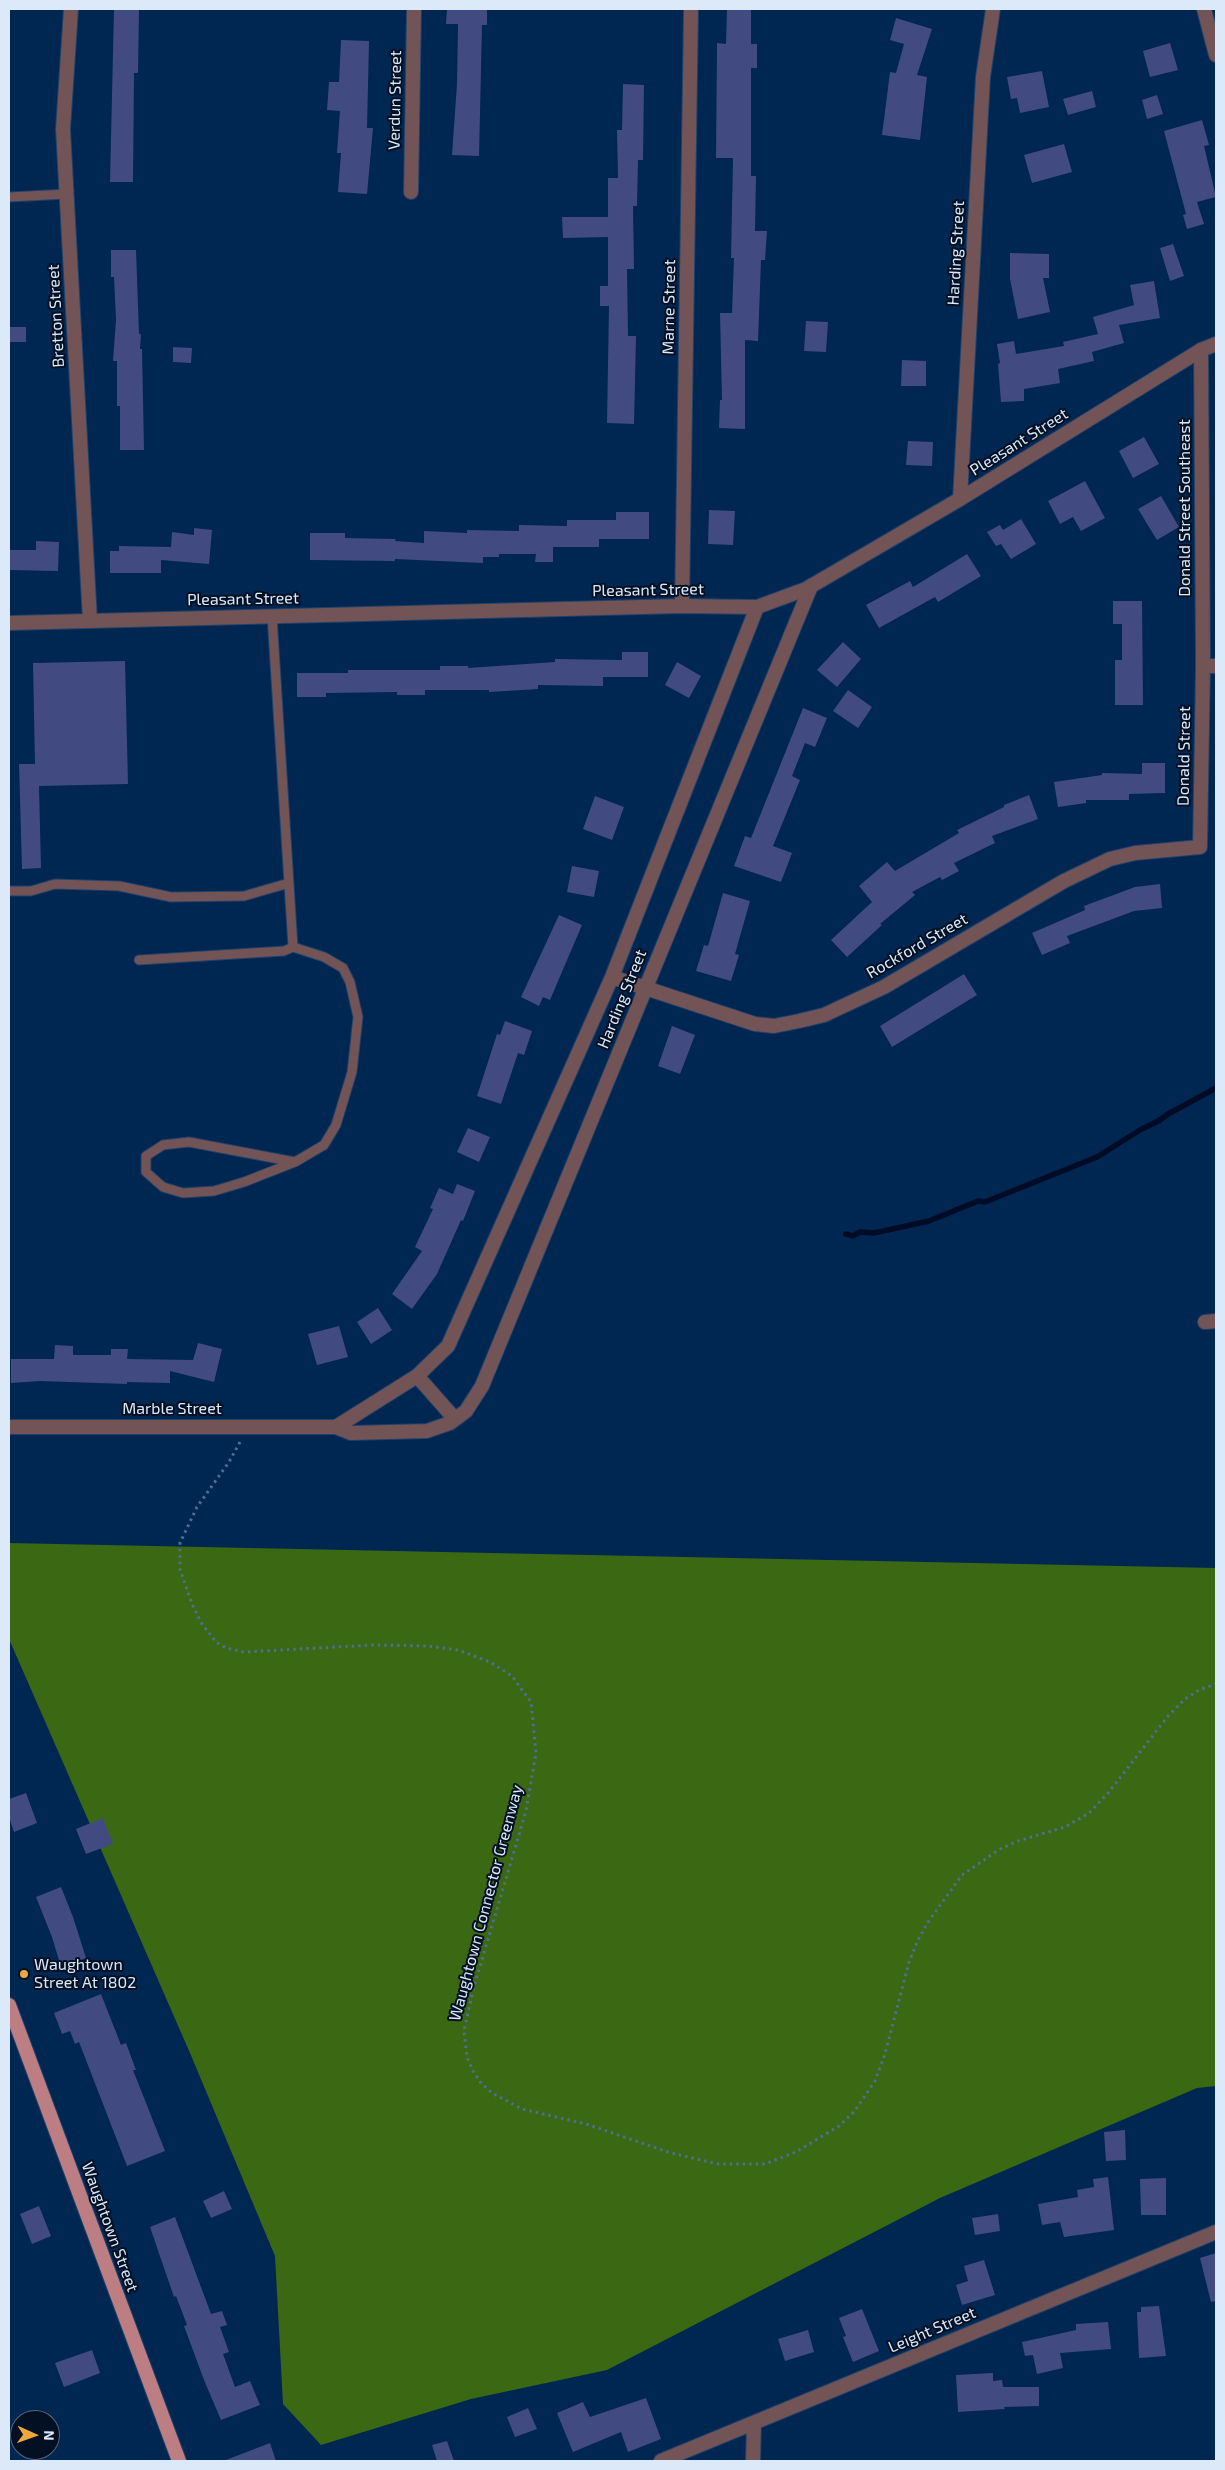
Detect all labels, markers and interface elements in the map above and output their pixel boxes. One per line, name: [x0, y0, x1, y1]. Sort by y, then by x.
street label: Verdun Street: [385, 50, 405, 150]
street label: Harding Street: [944, 200, 968, 306]
street label: Marne Street: [659, 259, 679, 355]
street label: Bretton Street: [44, 264, 68, 368]
street label: Pleasant Street: [966, 404, 1072, 480]
street label: Donald Street Southeast: [1175, 419, 1195, 597]
street label: Pleasant Street: [592, 579, 704, 601]
street label: Pleasant Street: [187, 588, 299, 610]
street label: Donald Street: [1174, 706, 1194, 806]
street label: Rockford Street: [863, 909, 971, 983]
street label: Harding Street: [593, 947, 651, 1051]
street label: Marble Street: [122, 1399, 222, 1419]
street label: Waughtown Connector Greenway: [445, 1783, 527, 2023]
place label: Waughtown Street At 1802: [34, 1955, 136, 1993]
marker: Waughtown Street At 1802: [18, 1968, 30, 1980]
street label: Waughtown Street: [78, 2159, 142, 2295]
street label: Leight Street: [885, 2303, 979, 2357]
north arrow: [10, 2410, 60, 2460]
text: N: [41, 2430, 58, 2441]

